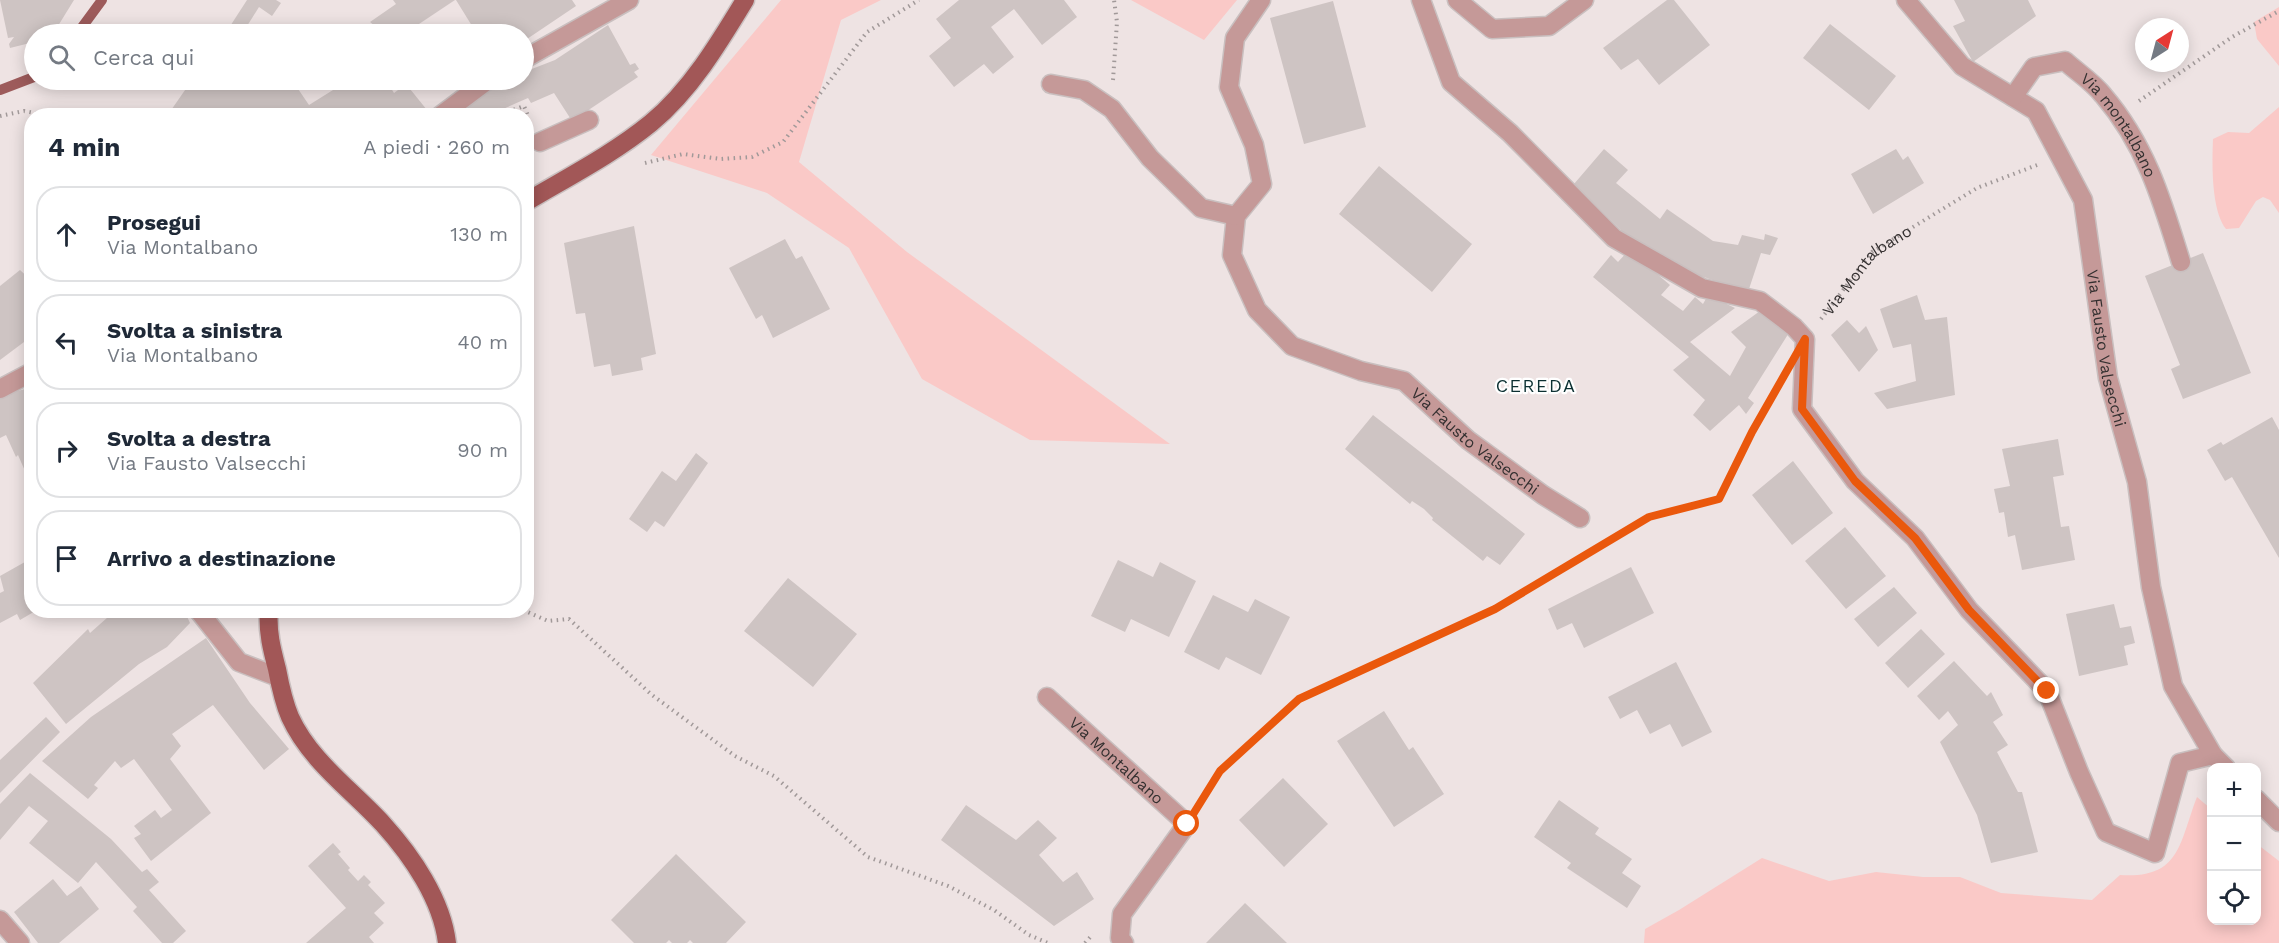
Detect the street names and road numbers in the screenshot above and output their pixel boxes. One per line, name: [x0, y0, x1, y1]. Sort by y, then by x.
street label: Via montalbano: [2077, 69, 2160, 180]
street label: Via Montalbano: [1818, 221, 1915, 319]
street label: Via Fausto Valsecchi: [2083, 268, 2130, 429]
street label: Via Fausto Valsecchi: [1407, 383, 1542, 499]
street label: Via Montalbano: [1065, 713, 1168, 808]

